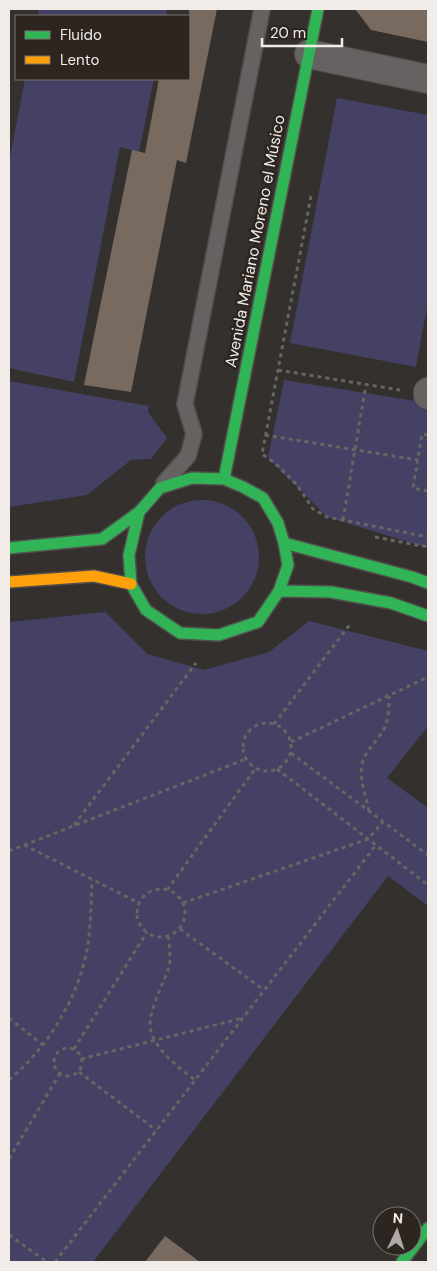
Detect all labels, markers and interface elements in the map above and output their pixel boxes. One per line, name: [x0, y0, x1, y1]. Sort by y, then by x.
legend: [15, 15, 190, 80]
scale bar: [262, 15, 342, 47]
text: 20 m: [270, 23, 306, 43]
text: Fluido: [60, 25, 102, 45]
text: Lento: [60, 50, 99, 70]
street label: Avenida Mariano Moreno el Músico: [220, 113, 290, 369]
north arrow: [372, 1206, 422, 1256]
text: N: [392, 1209, 404, 1227]

